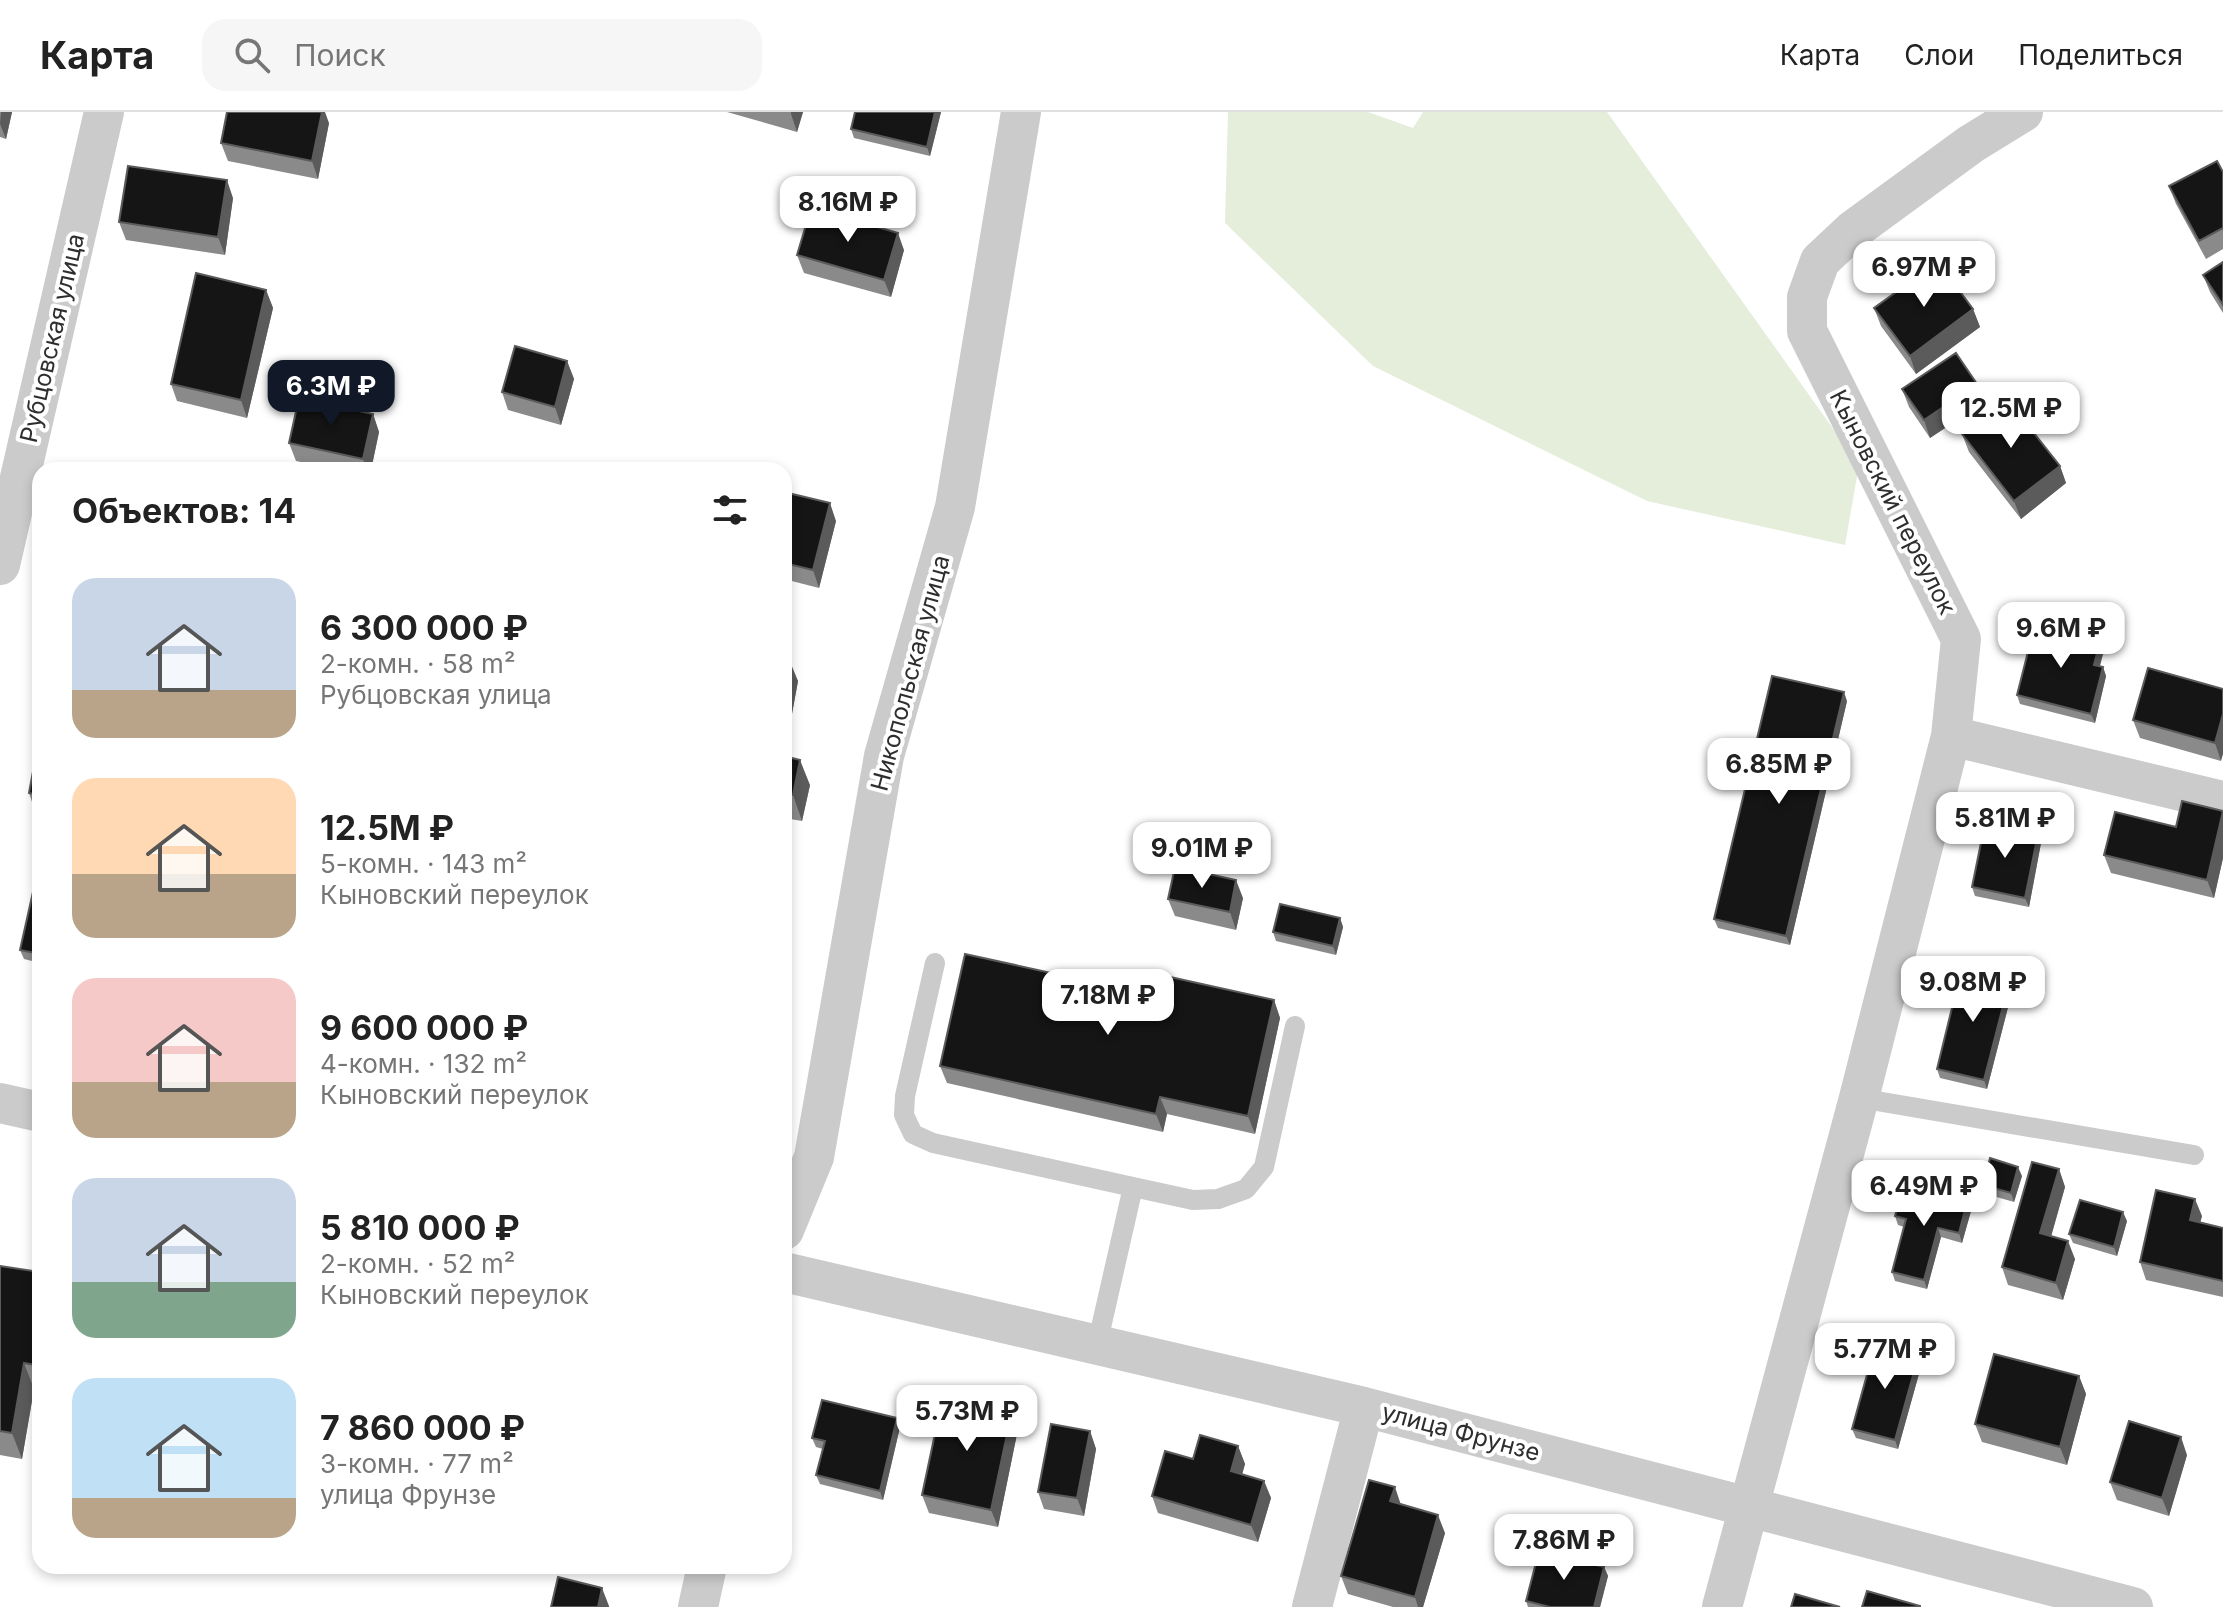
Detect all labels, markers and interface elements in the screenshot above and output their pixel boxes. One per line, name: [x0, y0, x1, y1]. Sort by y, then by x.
search box: [202, 19, 762, 91]
text: Карта: [40, 32, 154, 78]
icon: search: [230, 33, 274, 77]
text: Поиск: [294, 37, 386, 73]
text: Карта: [1780, 38, 1860, 72]
text: Слои: [1904, 38, 1974, 72]
text: Поделиться: [2018, 38, 2183, 72]
pin: 8.16M ₽: [774, 176, 922, 244]
text: 8.16M ₽: [798, 186, 898, 217]
street label: Рубцовская улица: [14, 231, 90, 445]
pin: 6.97M ₽: [1850, 241, 1998, 309]
text: 6.97M ₽: [1871, 251, 1977, 282]
pin: 6.3M ₽: [266, 360, 396, 428]
text: 6.3M ₽: [286, 370, 376, 401]
pin: 12.5M ₽: [1937, 382, 2085, 450]
street label: Кыновский переулок: [1824, 385, 1962, 619]
text: 12.5M ₽: [1960, 392, 2062, 423]
icon: filters: [708, 488, 752, 532]
text: Объектов: 14: [72, 490, 296, 531]
street label: Никопольская улица: [865, 552, 955, 794]
pin: 9.6M ₽: [1996, 602, 2126, 670]
text: 6 300 000 ₽: [320, 607, 528, 648]
icon: home: [136, 610, 232, 706]
text: 9.6M ₽: [2016, 612, 2106, 643]
text: 2-комн. · 58 m²: [320, 648, 515, 679]
text: Рубцовская улица: [320, 679, 552, 710]
pin: 6.85M ₽: [1705, 738, 1853, 806]
text: 6.85M ₽: [1725, 748, 1833, 779]
pin: 5.81M ₽: [1931, 792, 2079, 860]
text: 5.81M ₽: [1954, 802, 2056, 833]
text: 12.5M ₽: [320, 807, 454, 848]
icon: home: [136, 810, 232, 906]
pin: 9.01M ₽: [1128, 822, 1276, 890]
text: 9.01M ₽: [1151, 832, 1253, 863]
text: 5-комн. · 143 m²: [320, 848, 527, 879]
text: Кыновский переулок: [320, 879, 589, 910]
pin: 9.08M ₽: [1899, 956, 2047, 1024]
text: 9.08M ₽: [1919, 966, 2027, 997]
pin: 7.18M ₽: [1034, 969, 1182, 1037]
text: 7.18M ₽: [1060, 979, 1156, 1010]
text: 9 600 000 ₽: [320, 1007, 528, 1048]
icon: home: [136, 1010, 232, 1106]
text: 4-комн. · 132 m²: [320, 1048, 527, 1079]
text: Кыновский переулок: [320, 1079, 589, 1110]
pin: 6.49M ₽: [1850, 1160, 1998, 1228]
text: 6.49M ₽: [1870, 1170, 1978, 1201]
text: 5 810 000 ₽: [320, 1207, 520, 1248]
icon: home: [136, 1210, 232, 1306]
text: 2-комн. · 52 m²: [320, 1248, 515, 1279]
text: Кыновский переулок: [320, 1279, 589, 1310]
pin: 5.77M ₽: [1811, 1323, 1959, 1391]
text: 5.77M ₽: [1833, 1333, 1937, 1364]
pin: 5.73M ₽: [893, 1385, 1041, 1453]
text: 5.73M ₽: [914, 1395, 1020, 1426]
street label: улица Фрунзе: [1379, 1397, 1543, 1467]
text: 7 860 000 ₽: [320, 1407, 525, 1448]
icon: home: [136, 1410, 232, 1506]
text: 3-комн. · 77 m²: [320, 1448, 514, 1479]
text: улица Фрунзе: [320, 1479, 496, 1510]
pin: 7.86M ₽: [1490, 1514, 1638, 1582]
text: 7.86M ₽: [1512, 1524, 1616, 1555]

